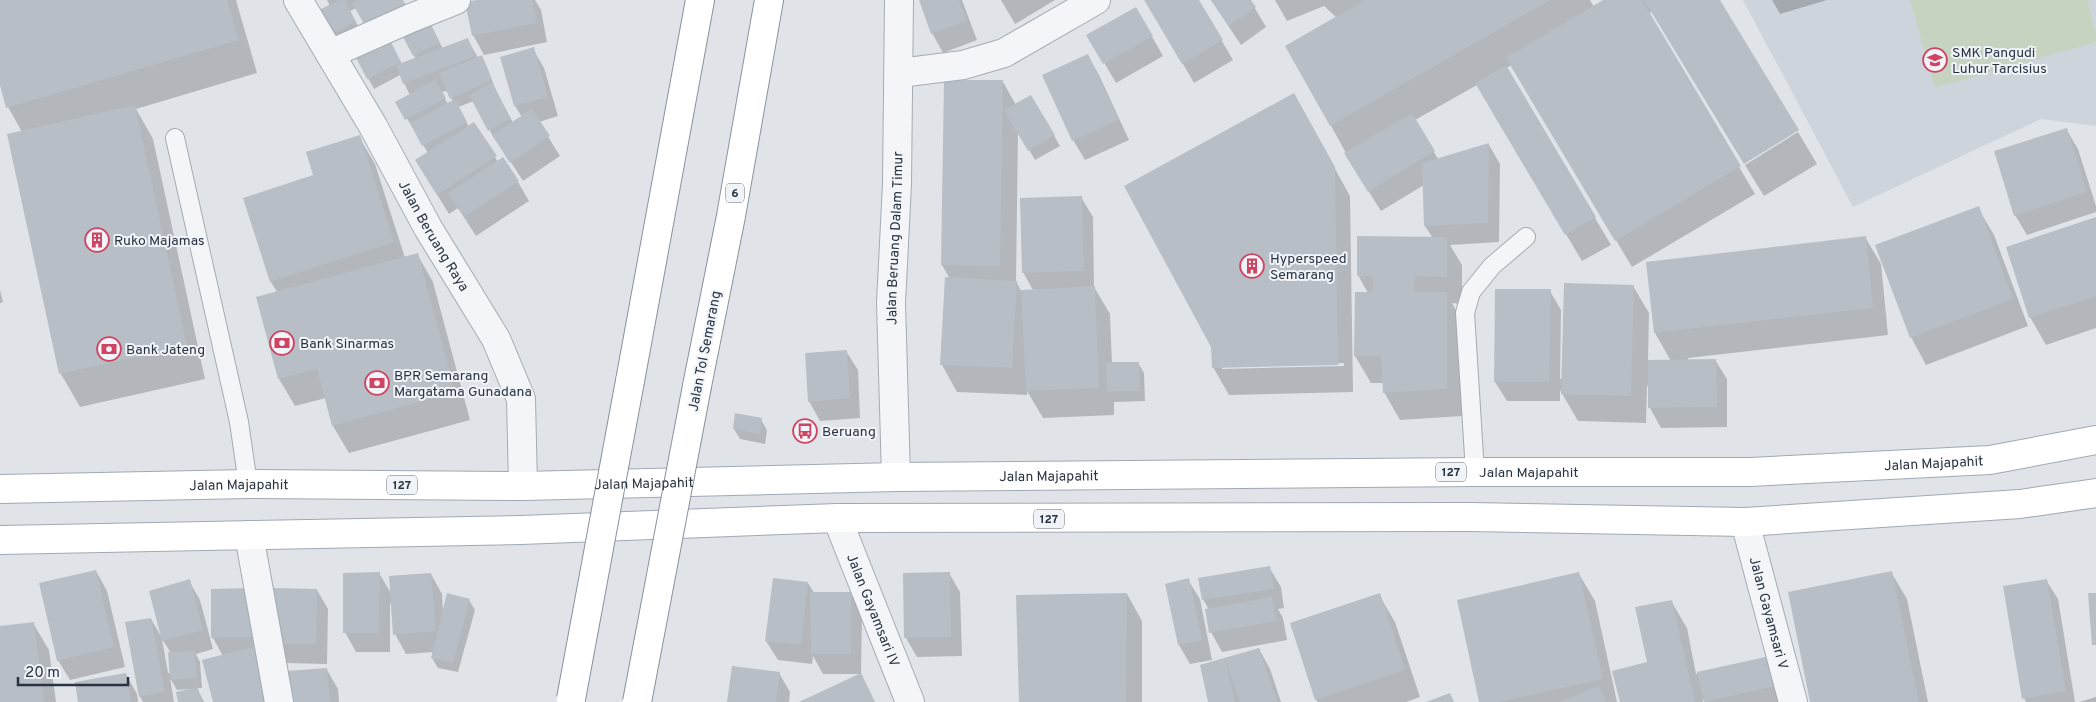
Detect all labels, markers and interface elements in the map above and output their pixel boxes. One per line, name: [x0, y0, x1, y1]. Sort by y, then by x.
place label: SMK Pangudi Luhur Tarcisius: [1952, 45, 2047, 78]
school or university icon: SMK Pangudi Luhur Tarcisius: [1922, 47, 1948, 73]
street label: Jalan Beruang Dalam Timur: [884, 151, 907, 325]
street label: Jalan Beruang Raya: [394, 178, 472, 295]
road number: 6: [726, 184, 744, 202]
building icon: Ruko Majamas: [84, 227, 110, 253]
place label: Ruko Majamas: [114, 233, 205, 250]
place label: Hyperspeed Semarang: [1270, 251, 1347, 284]
building icon: Hyperspeed Semarang: [1239, 253, 1265, 279]
street label: Jalan Tol Semarang: [685, 290, 726, 413]
bank icon: Bank Sinarmas: [269, 330, 295, 356]
bank icon: Bank Jateng: [96, 336, 122, 362]
place label: Bank Sinarmas: [300, 336, 394, 353]
place label: Bank Jateng: [126, 342, 205, 359]
place label: BPR Semarang Margatama Gunadana: [394, 368, 532, 401]
bank icon: BPR Semarang Margatama Gunadana: [364, 370, 390, 396]
bus stop icon: Beruang: [792, 418, 818, 444]
place label: Beruang: [822, 424, 876, 441]
street label: Jalan Majapahit: [1884, 453, 1984, 475]
road number: 127: [1436, 462, 1466, 482]
street label: Jalan Majapahit: [1479, 465, 1579, 482]
street label: Jalan Majapahit: [999, 468, 1099, 486]
street label: Jalan Majapahit: [594, 475, 694, 494]
road number: 127: [387, 476, 417, 494]
street label: Jalan Majapahit: [189, 477, 289, 495]
road number: 127: [1034, 509, 1064, 528]
street label: Jalan Gayamsari IV: [842, 552, 902, 670]
street label: Jalan Gayamsari V: [1745, 555, 1791, 671]
scale bar: [18, 654, 128, 686]
text: 20 m: [25, 664, 60, 683]

